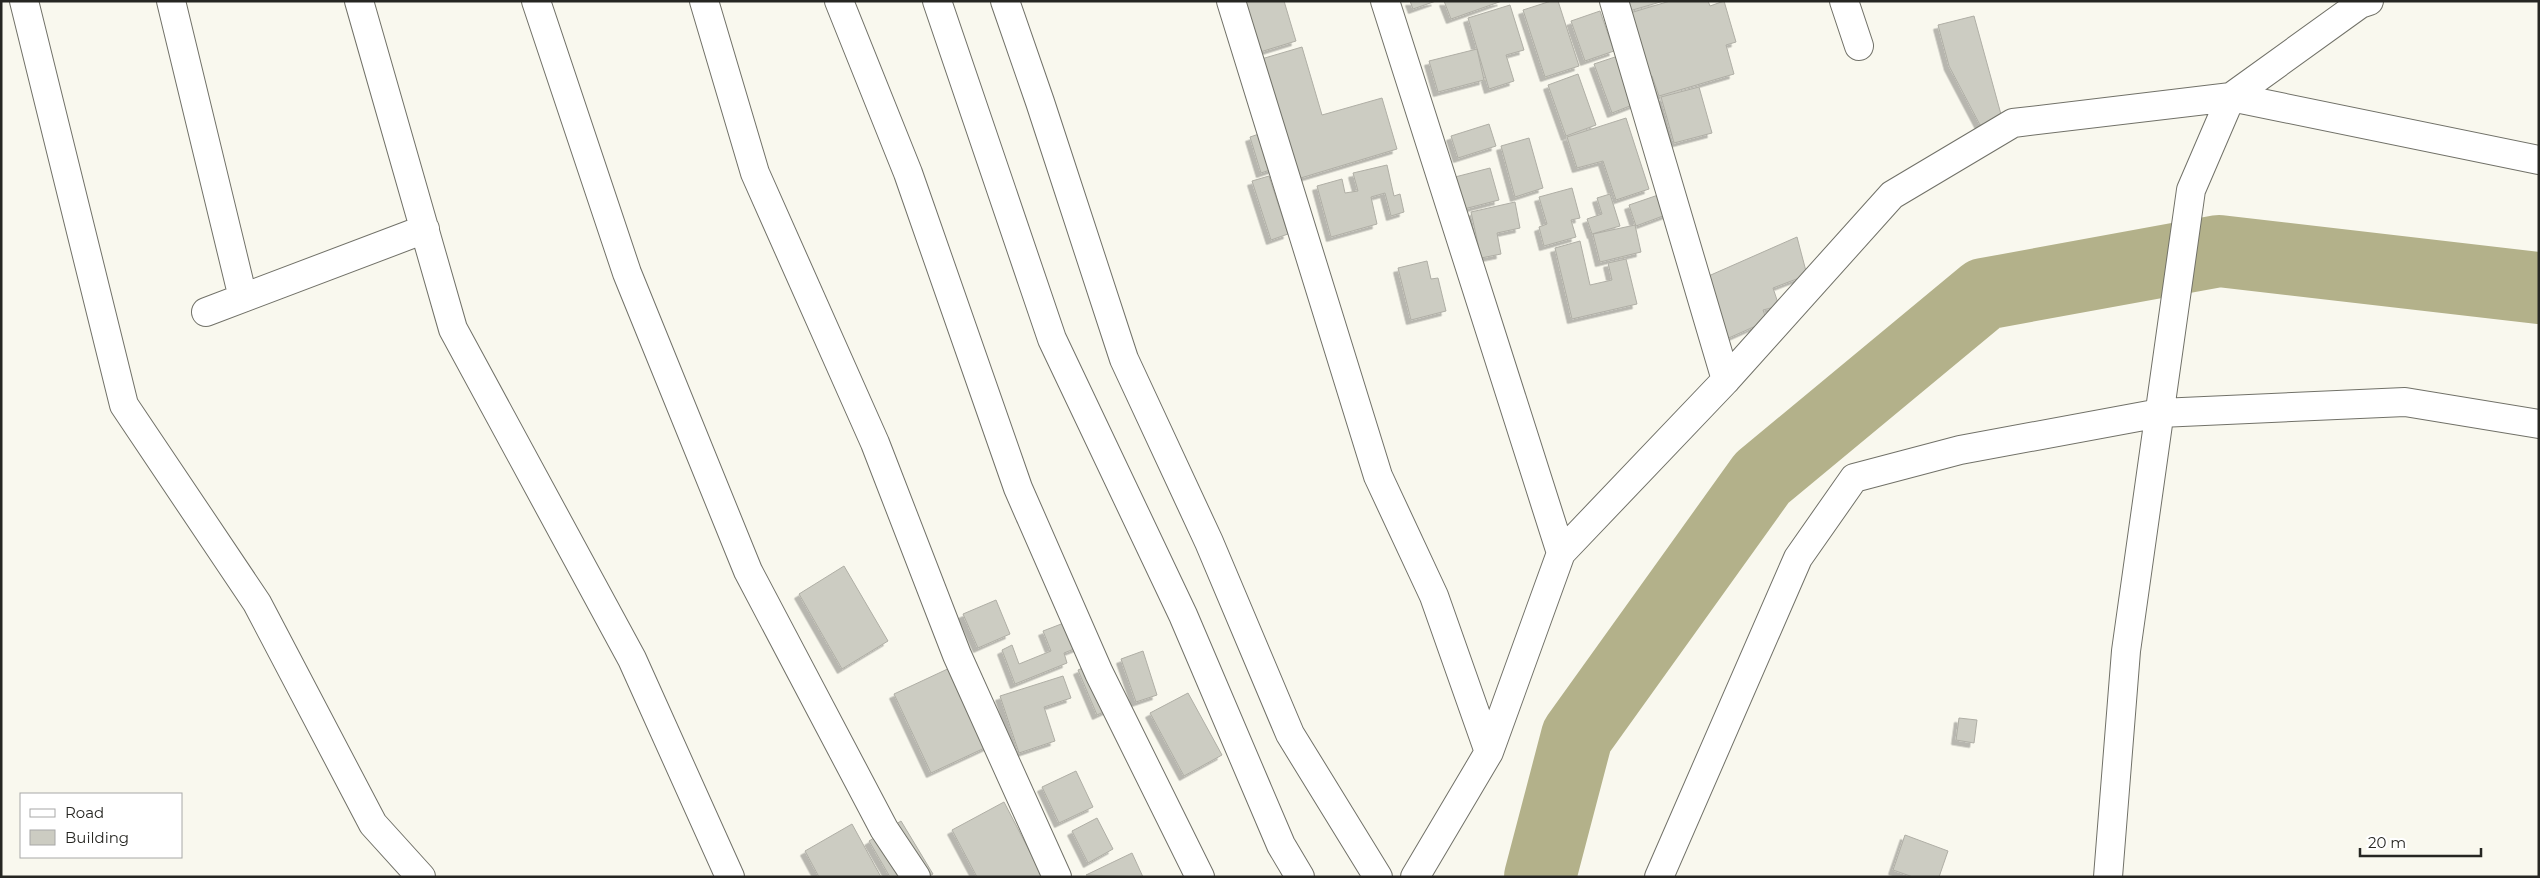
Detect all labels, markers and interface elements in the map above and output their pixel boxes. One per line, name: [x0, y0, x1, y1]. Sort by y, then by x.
legend: [20, 793, 182, 858]
text: Road: [65, 803, 104, 822]
scale bar: [2360, 826, 2481, 858]
text: Building: [65, 828, 129, 847]
text: 20 m: [2368, 833, 2406, 852]

